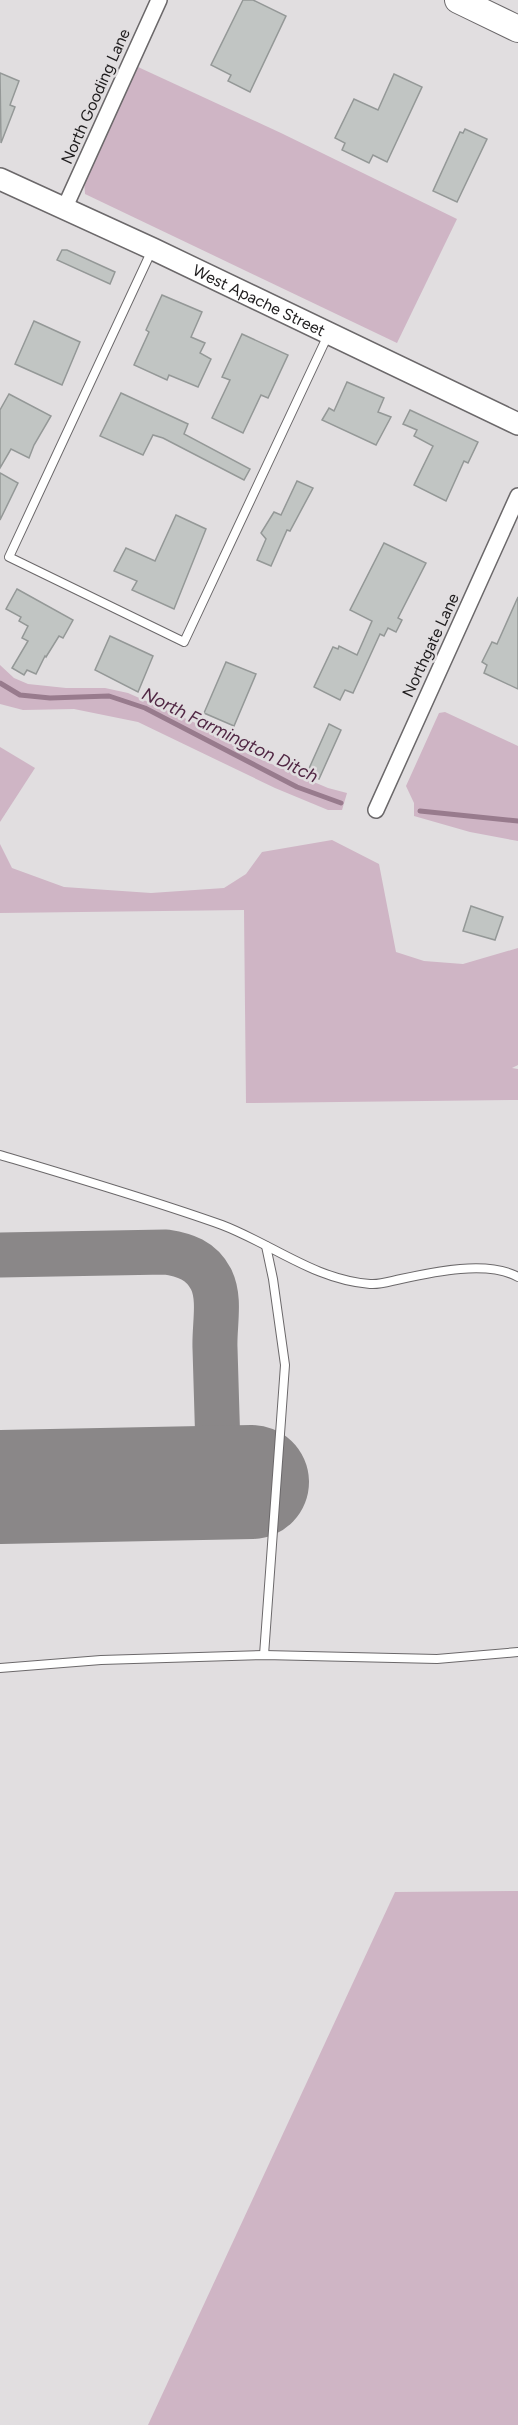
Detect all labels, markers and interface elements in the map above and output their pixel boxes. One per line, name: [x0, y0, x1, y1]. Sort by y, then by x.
street label: North Gooding Lane: [57, 25, 134, 167]
street label: West Apache Street: [190, 261, 328, 340]
street label: Northgate Lane: [398, 590, 463, 700]
water label: North Farmington Ditch: [138, 683, 322, 787]

